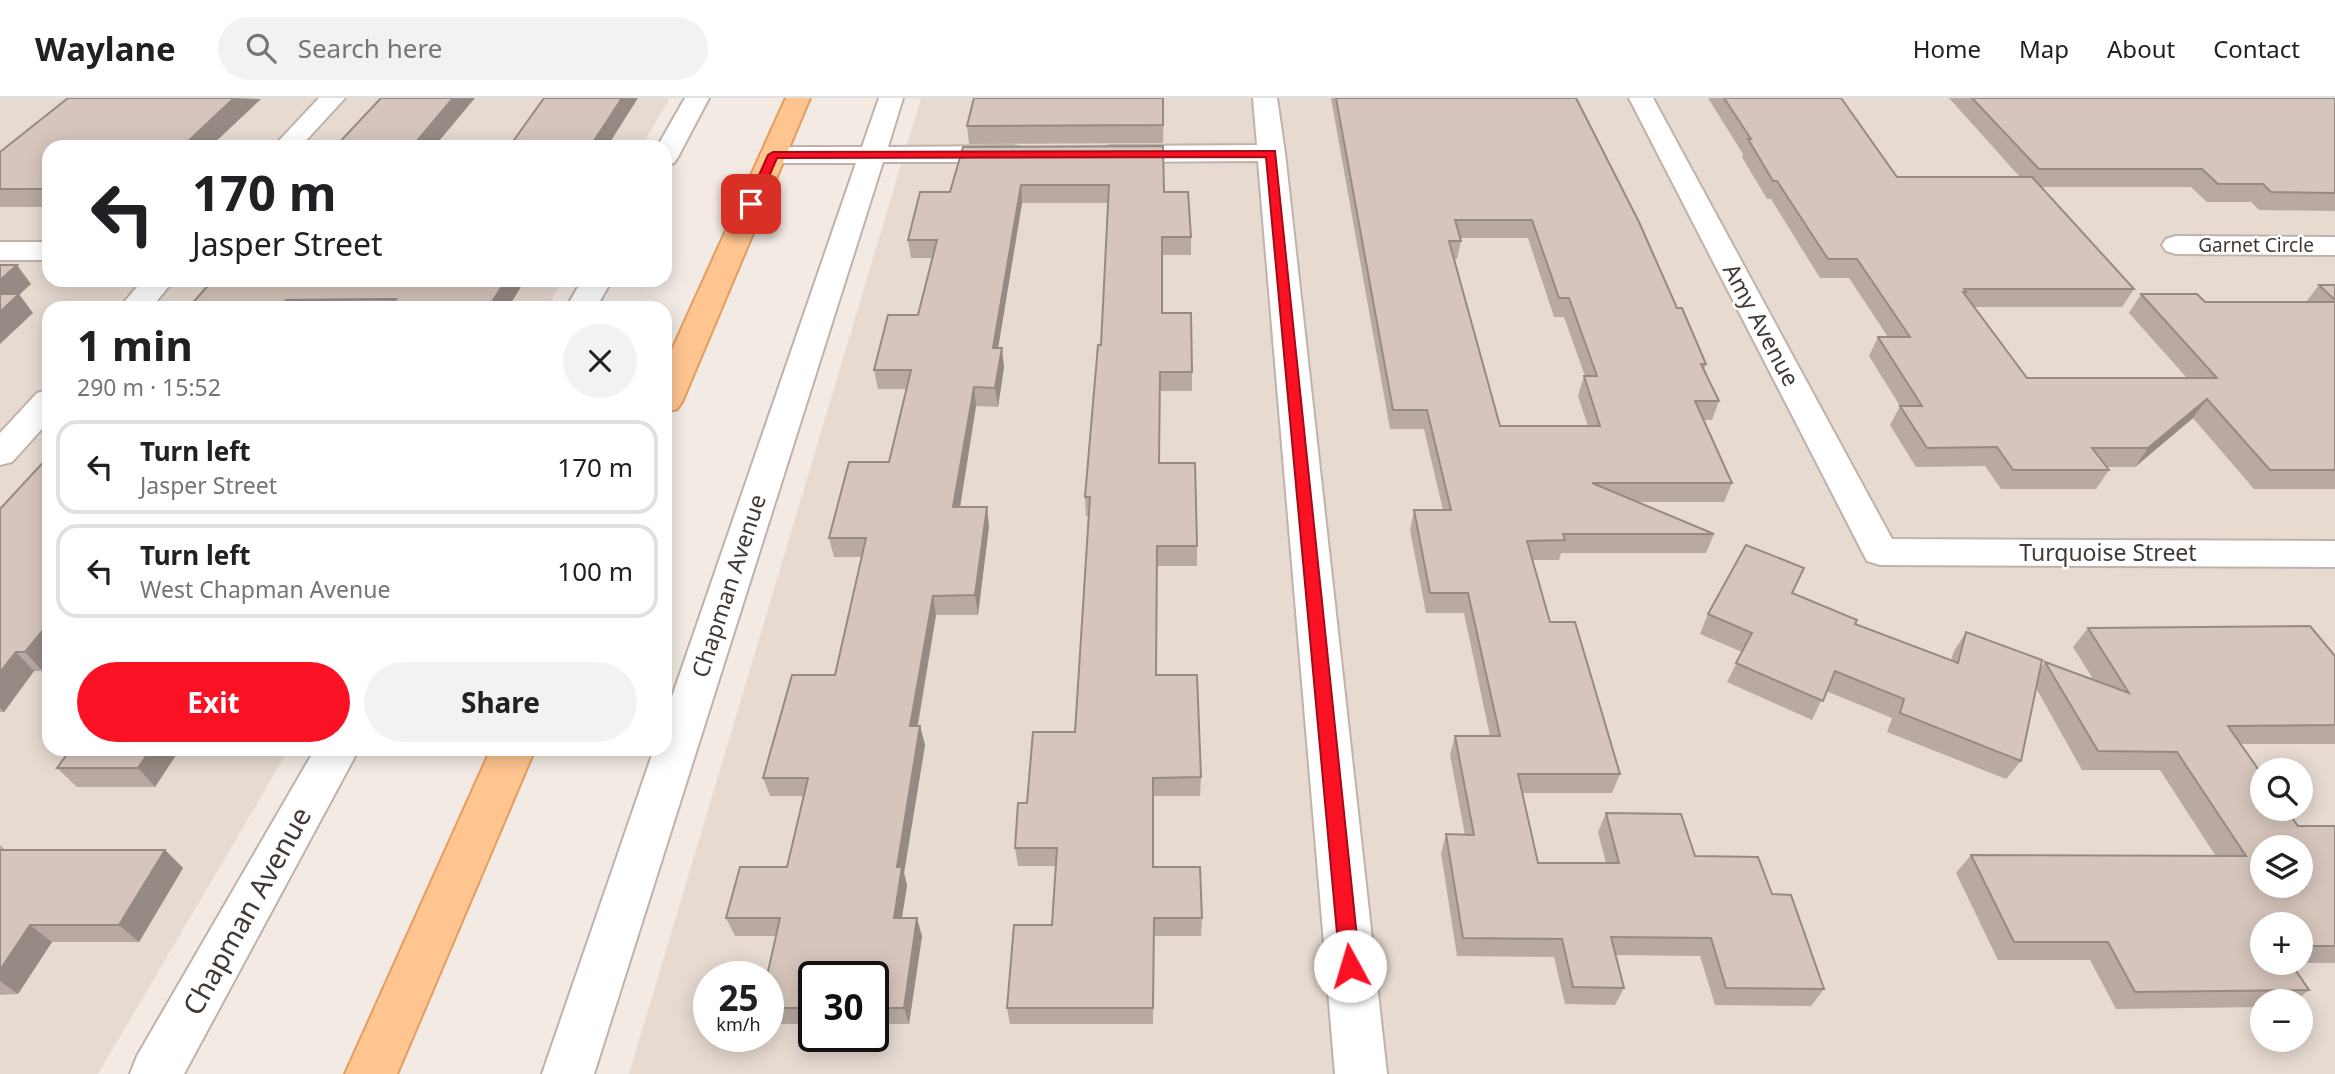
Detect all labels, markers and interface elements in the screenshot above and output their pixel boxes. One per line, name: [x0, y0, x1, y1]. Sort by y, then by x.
search box: [218, 17, 708, 80]
text: Waylane: [35, 26, 176, 71]
icon: search: [242, 29, 280, 67]
text: Search here: [298, 30, 442, 66]
text: Home: [1913, 32, 1981, 65]
text: Map: [2019, 32, 2069, 65]
text: About: [2107, 32, 2175, 65]
text: Contact: [2213, 32, 2300, 65]
text: 170 m: [192, 159, 337, 225]
icon: left: [77, 168, 168, 259]
pin: [721, 174, 781, 234]
icon: arrive: [732, 185, 770, 223]
text: Jasper Street: [192, 222, 383, 265]
street label: Garnet Circle: [2198, 232, 2314, 258]
street label: Amy Avenue: [1716, 258, 1808, 391]
text: 1 min: [77, 316, 193, 373]
button: close: [563, 324, 637, 398]
text: 290 m · 15:52: [77, 371, 221, 403]
text: Turn left: [140, 433, 251, 469]
icon: left: [81, 448, 119, 486]
text: 170 m: [557, 449, 633, 485]
text: Jasper Street: [140, 469, 277, 501]
street label: Chapman Avenue: [683, 490, 773, 682]
street label: Turquoise Street: [2019, 536, 2197, 568]
text: Turn left: [140, 537, 251, 573]
icon: left: [81, 552, 119, 590]
text: 100 m: [557, 553, 633, 589]
text: West Chapman Avenue: [140, 573, 390, 605]
button: Exit: [77, 662, 350, 742]
button: Share: [364, 662, 637, 742]
map controls: [2250, 758, 2313, 1052]
button: search: [2250, 758, 2313, 821]
street label: Chapman Avenue: [173, 800, 319, 1021]
button: layers: [2250, 835, 2313, 898]
button: +: [2250, 912, 2313, 975]
position arrow: [1313, 929, 1387, 1003]
speed limit sign: 30: [798, 961, 889, 1052]
text: 25: [718, 974, 759, 1021]
button: −: [2250, 989, 2313, 1052]
text: km/h: [716, 1012, 761, 1036]

